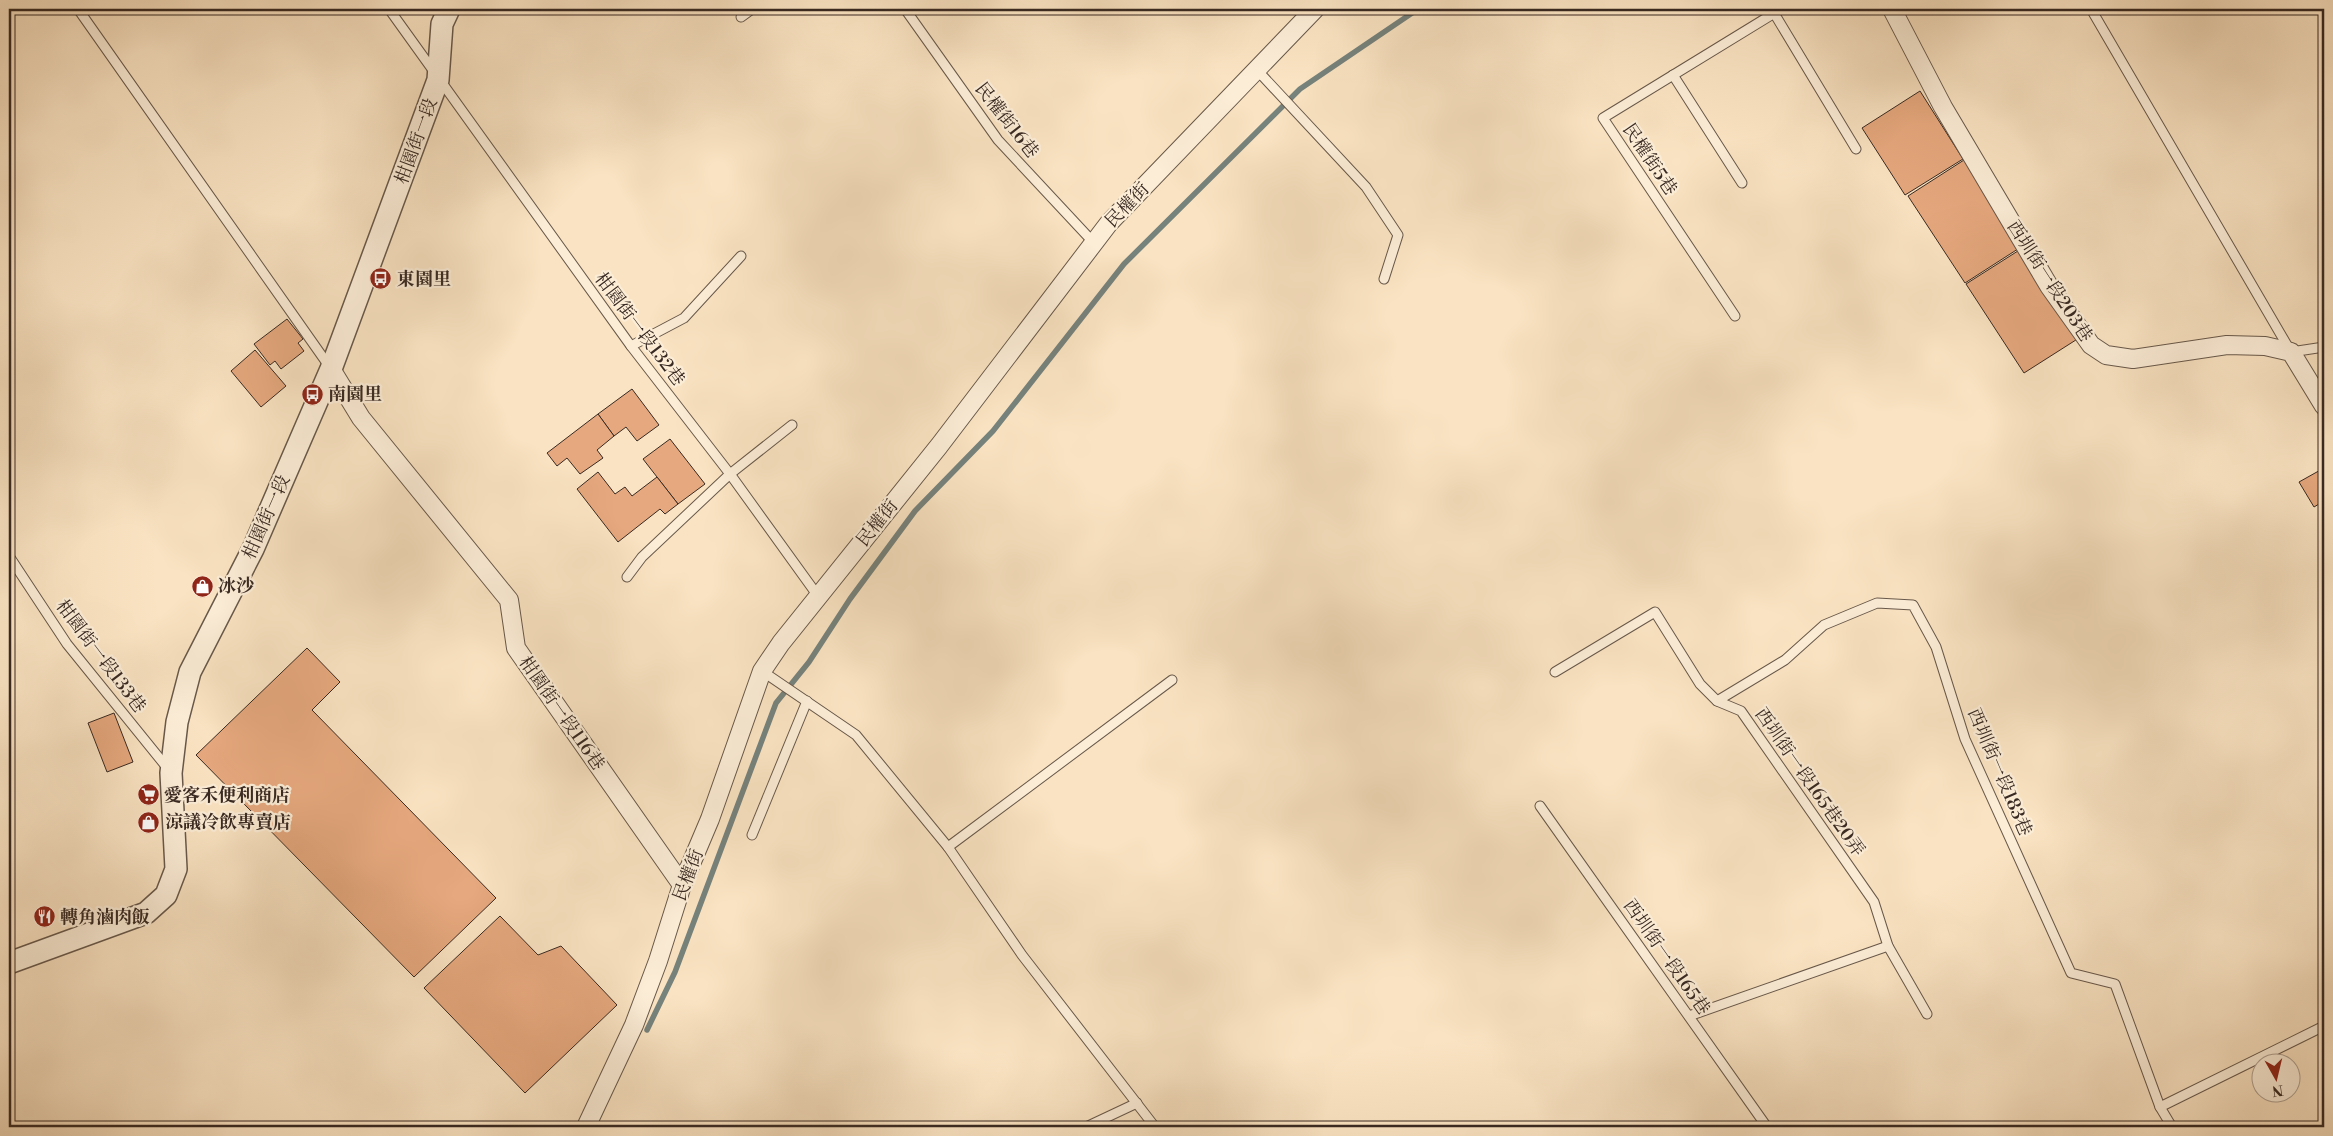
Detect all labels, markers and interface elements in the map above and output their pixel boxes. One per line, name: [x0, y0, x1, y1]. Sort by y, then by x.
street label: 民權街16巷: [970, 78, 1043, 163]
street label: 柑園街一段: [390, 95, 443, 187]
street label: 民權街5巷: [1617, 119, 1682, 200]
street label: 民權街: [1100, 178, 1154, 233]
street label: 西圳街一段203巷: [2002, 216, 2097, 346]
bus stop icon: 東園里: [369, 267, 393, 291]
place label: 東園里: [397, 268, 451, 291]
street label: 柑園街一段132巷: [590, 268, 690, 391]
bus stop icon: 南園里: [300, 382, 324, 406]
place label: 南園里: [328, 383, 382, 406]
street label: 柑園街一段: [238, 471, 295, 563]
street label: 民權街: [851, 495, 903, 552]
shop icon: 冰沙: [190, 574, 214, 598]
place label: 冰沙: [218, 575, 254, 598]
street label: 柑園街一段133巷: [51, 595, 151, 717]
street label: 柑園街一段116巷: [514, 652, 610, 775]
street label: 西圳街一段165巷20弄: [1750, 704, 1870, 861]
street label: 西圳街一段183巷: [1962, 705, 2037, 839]
supermarket icon: 愛客禾便利商店: [136, 783, 160, 807]
place label: 愛客禾便利商店: [164, 784, 290, 807]
shop icon: 涼議冷飲專賣店: [137, 810, 161, 834]
place label: 涼議冷飲專賣店: [165, 811, 291, 834]
street label: 民權街: [668, 846, 709, 905]
street label: 西圳街一段165巷: [1618, 895, 1715, 1020]
restaurant icon: 轉角滷肉飯: [32, 905, 56, 929]
place label: 轉角滷肉飯: [60, 906, 150, 929]
north arrow: [2250, 1054, 2300, 1104]
text: N: [2271, 1080, 2284, 1100]

